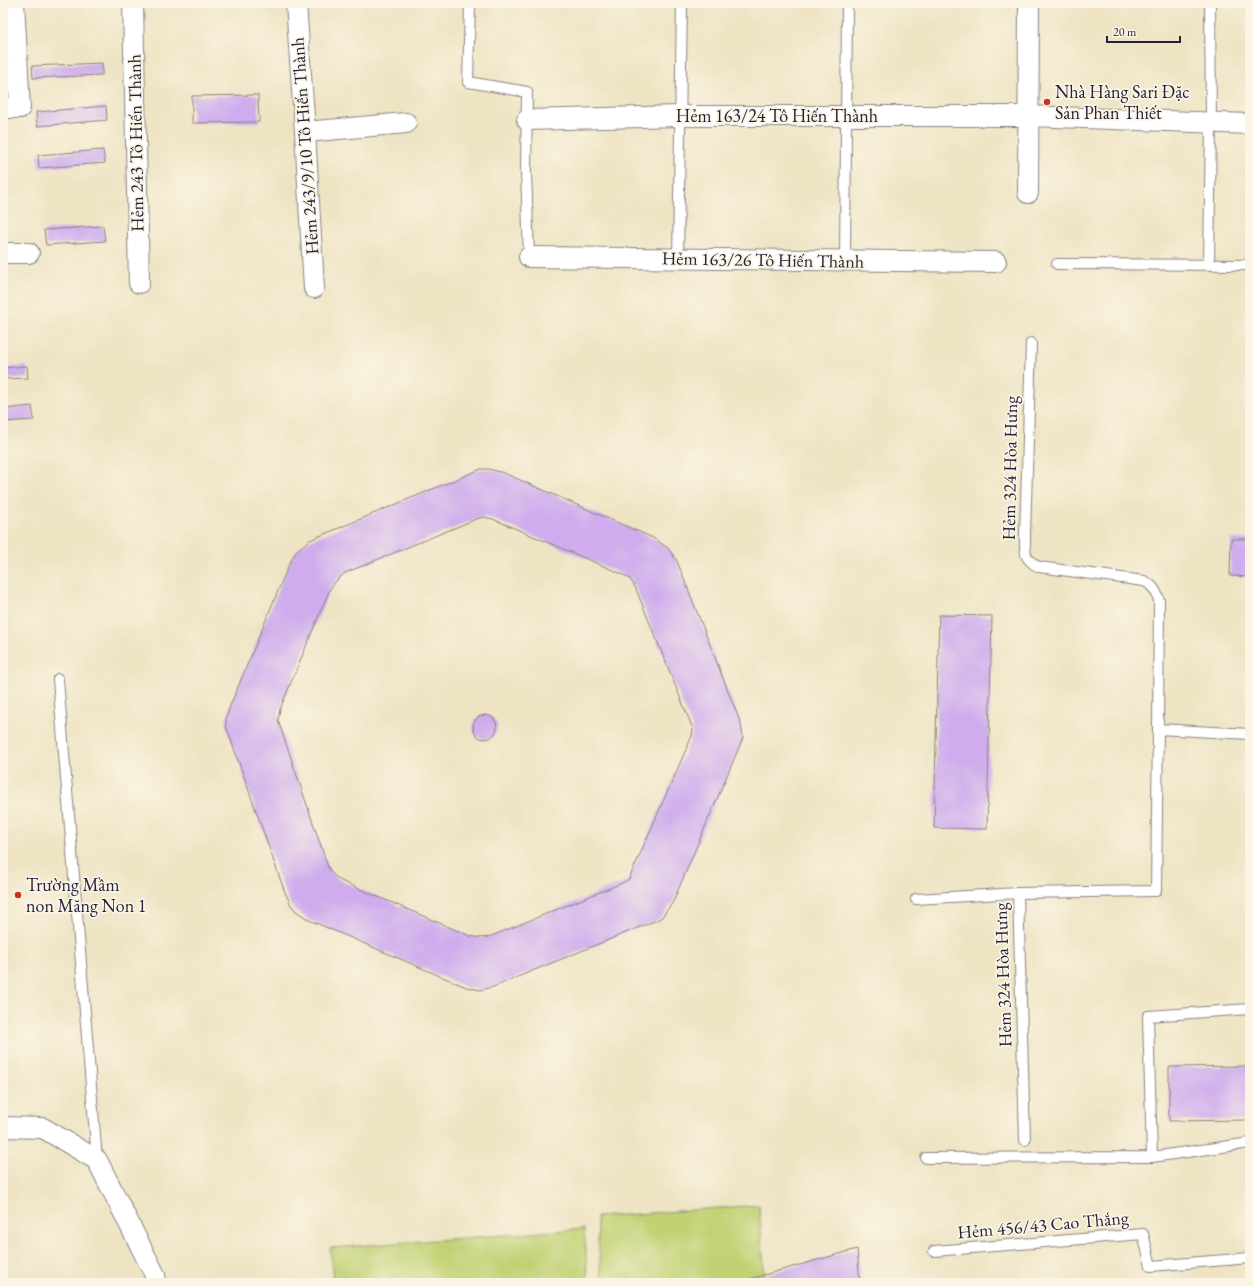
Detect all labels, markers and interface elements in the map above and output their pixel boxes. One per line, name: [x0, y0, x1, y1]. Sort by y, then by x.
scale bar: [1107, 18, 1180, 44]
text: 20 m: [1113, 24, 1137, 40]
street label: Hẻm 243/9/10 Tô Hiến Thành: [285, 36, 324, 256]
street label: Hẻm 243 Tô Hiến Thành: [122, 54, 149, 232]
place label: Nhà Hàng Sari Đặc Sản Phan Thiết: [1055, 80, 1190, 124]
marker: Nhà Hàng Sari Đặc Sản Phan Thiết: [1042, 97, 1052, 107]
street label: Hẻm 163/24 Tô Hiến Thành: [676, 104, 878, 127]
street label: Hẻm 163/26 Tô Hiến Thành: [662, 246, 864, 273]
street label: Hẻm 324 Hòa Hưng: [997, 395, 1022, 541]
place label: Trường Mầm non Măng Non 1: [26, 873, 146, 917]
marker: Trường Mầm non Măng Non 1: [13, 890, 23, 900]
street label: Hẻm 324 Hòa Hưng: [988, 902, 1017, 1048]
street label: Hẻm 456/43 Cao Thắng: [957, 1206, 1130, 1243]

